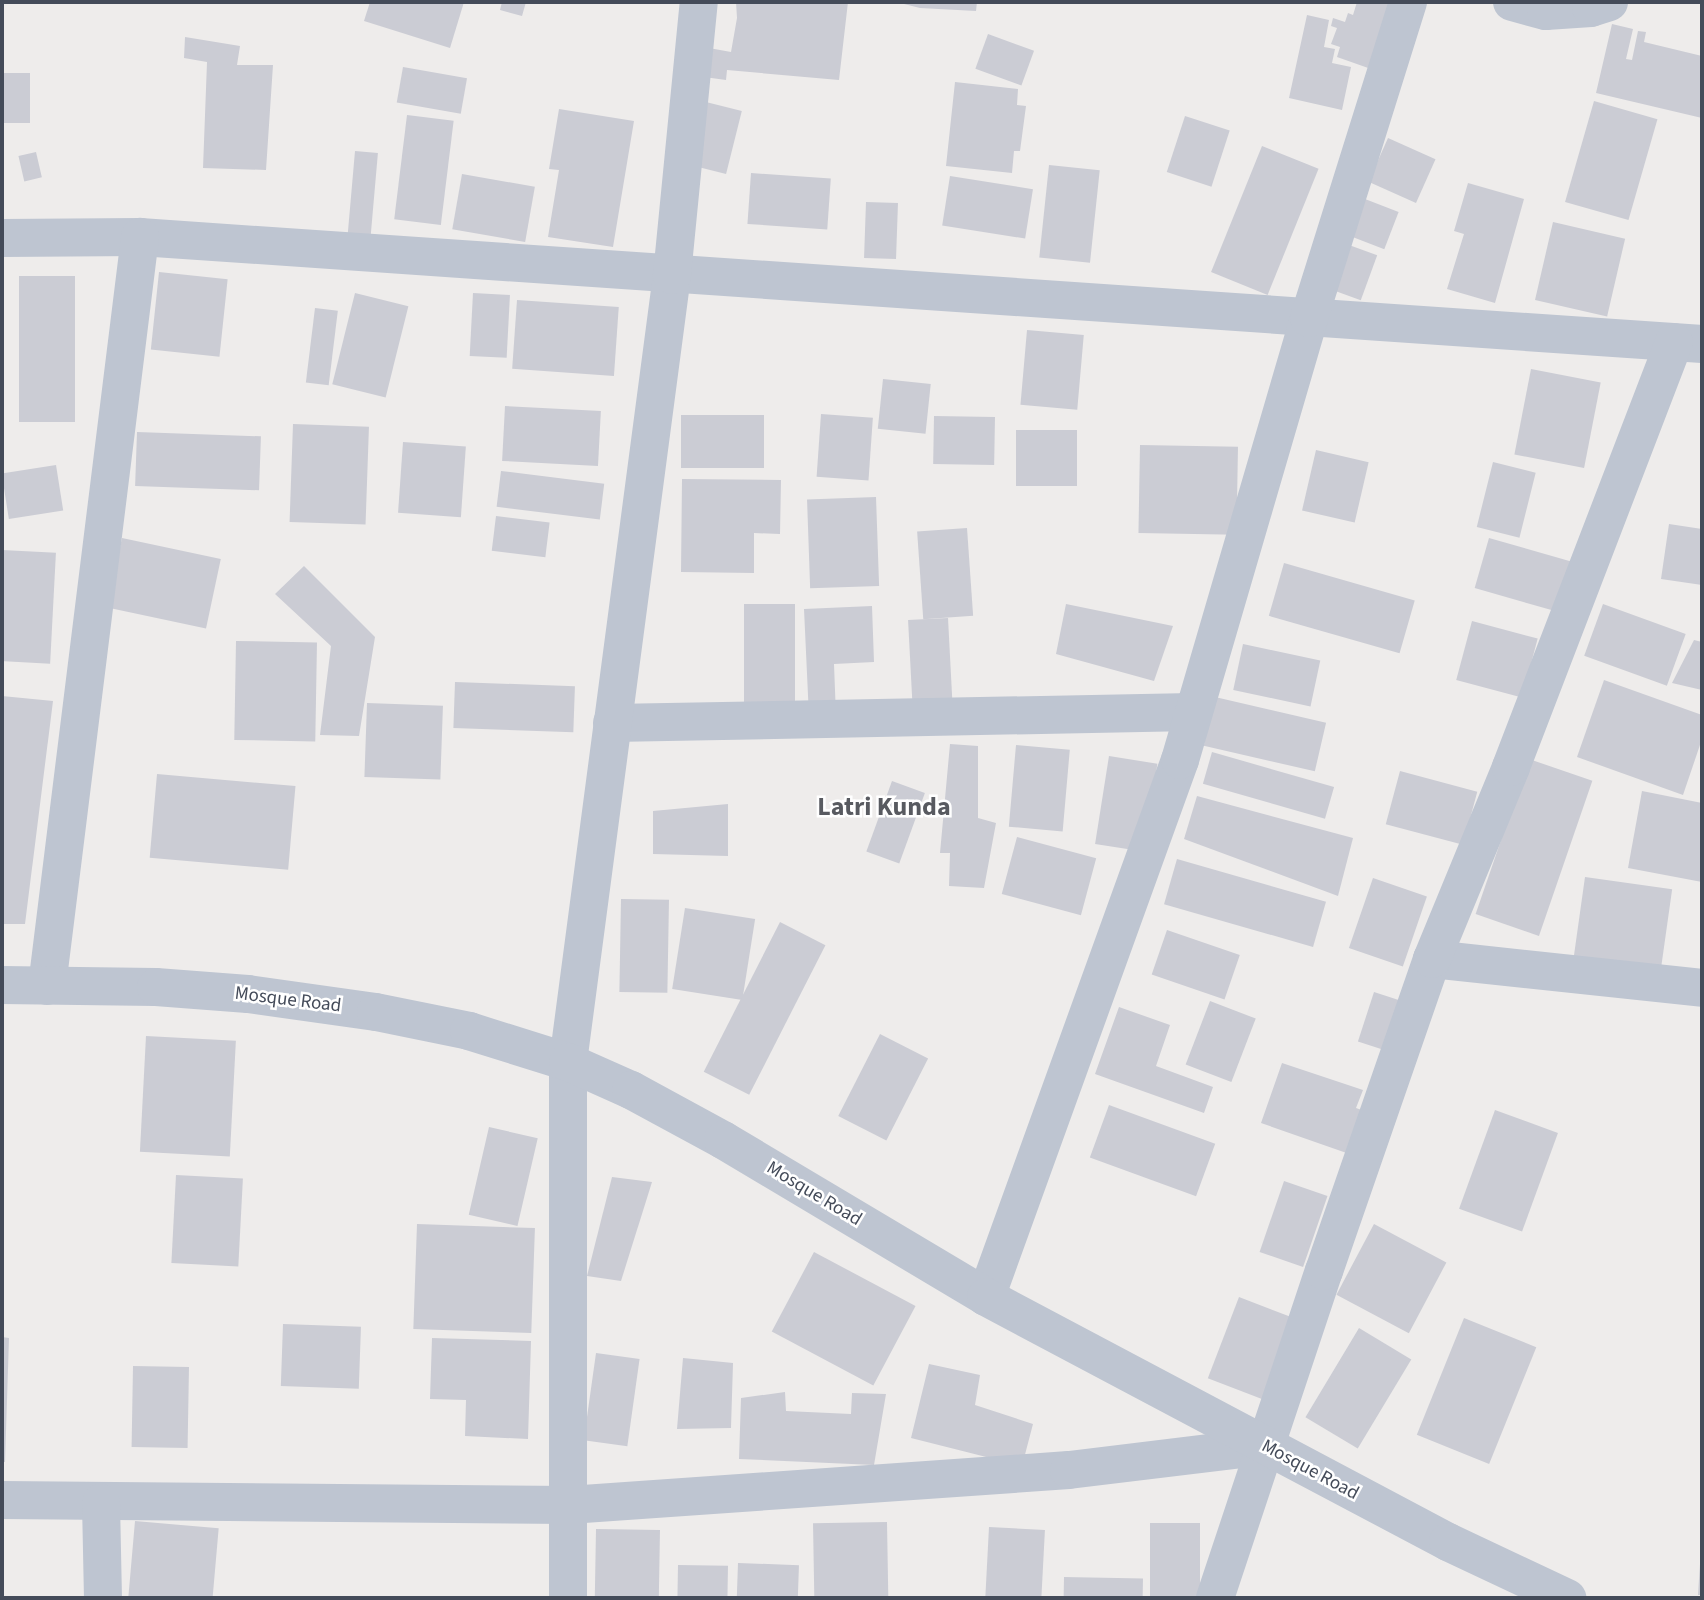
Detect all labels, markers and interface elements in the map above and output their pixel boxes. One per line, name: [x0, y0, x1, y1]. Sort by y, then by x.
district label: Latri Kunda: [817, 791, 951, 823]
street label: Mosque Road: [234, 982, 342, 1018]
street label: Mosque Road: [762, 1157, 866, 1231]
street label: Mosque Road: [1257, 1435, 1363, 1505]

